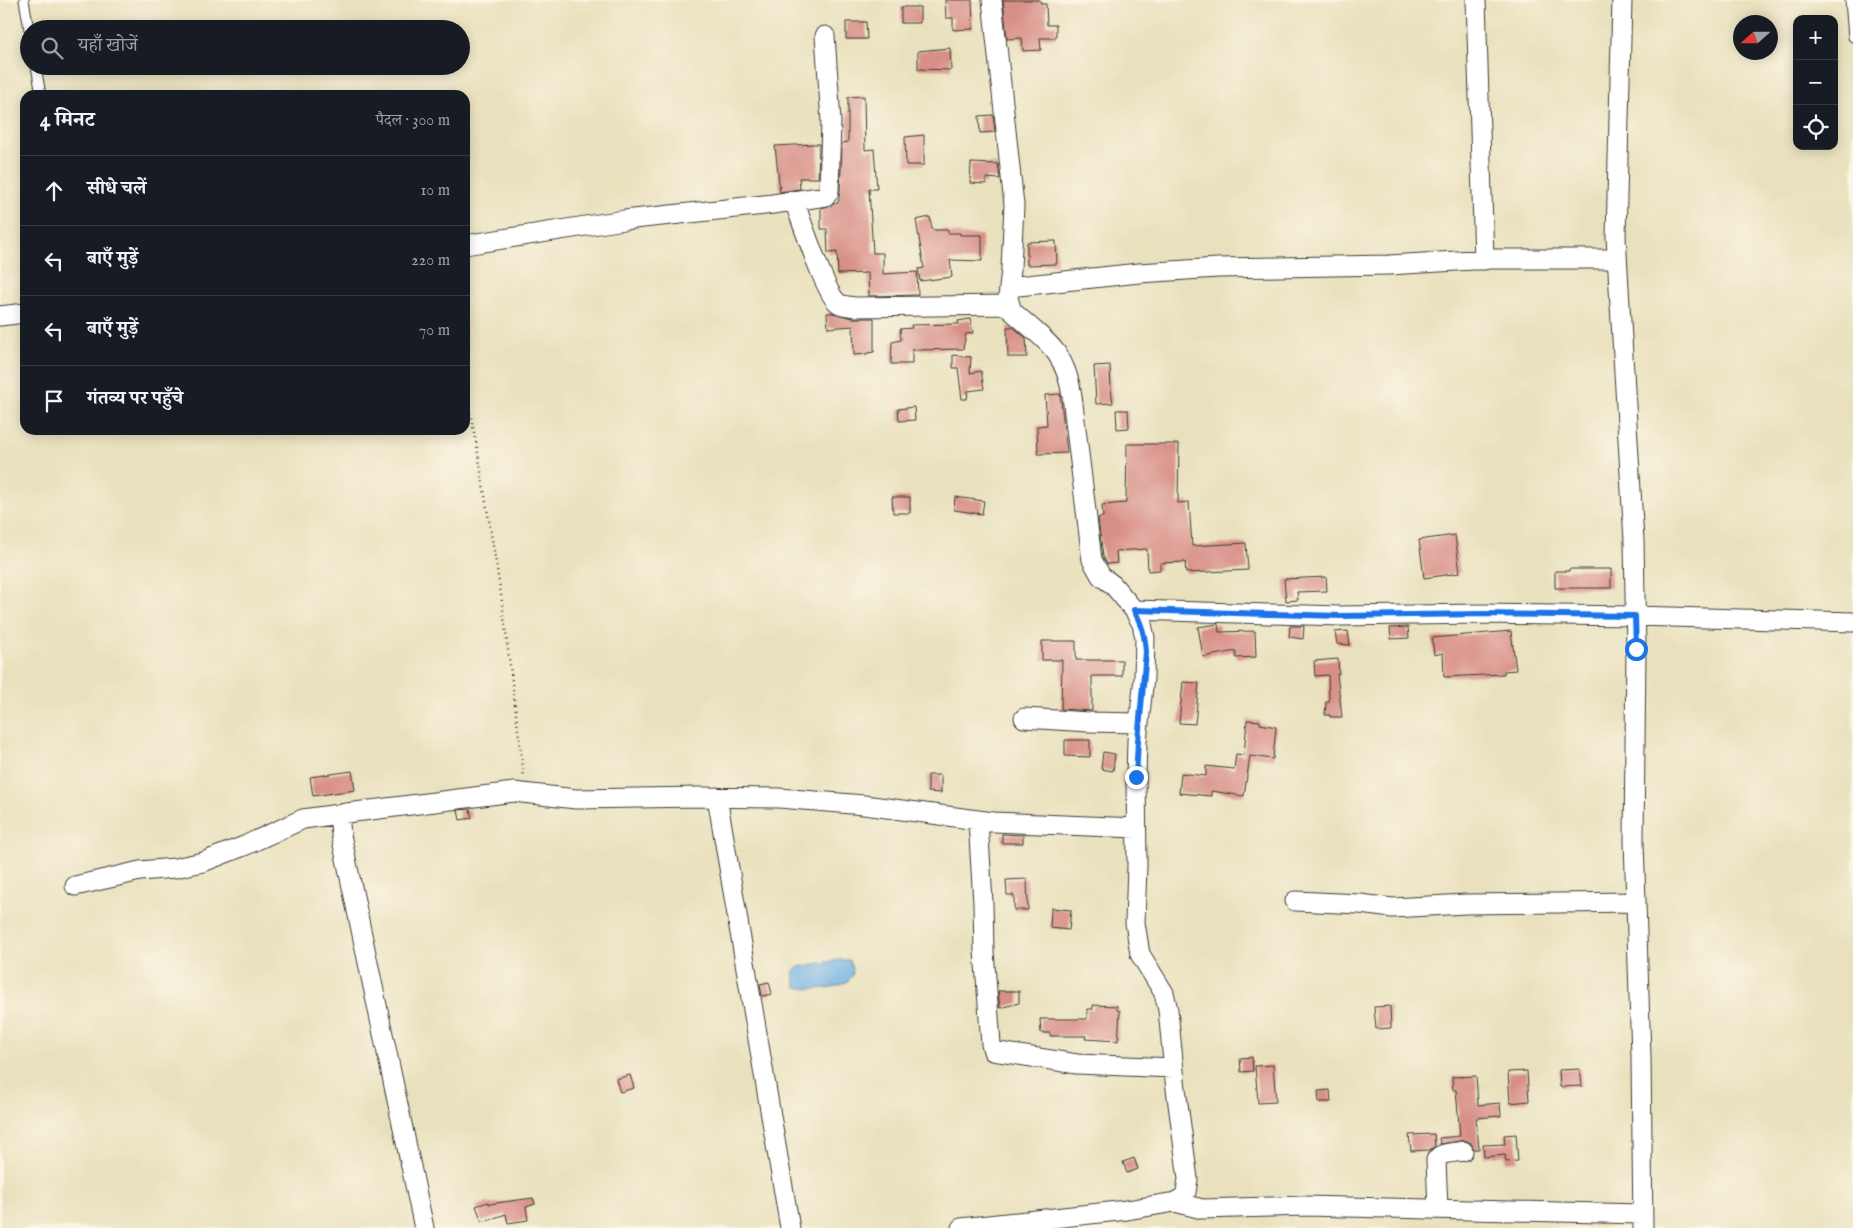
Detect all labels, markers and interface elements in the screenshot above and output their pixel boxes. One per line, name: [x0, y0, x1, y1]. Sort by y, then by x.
north arrow: [1733, 15, 1778, 60]
map controls: [1793, 15, 1838, 150]
button: +: [1793, 15, 1838, 60]
search box: [20, 20, 470, 75]
icon: search: [38, 34, 66, 62]
text: यहाँ खोजें: [78, 34, 138, 58]
button: −: [1793, 60, 1838, 105]
button: locate: [1793, 105, 1838, 150]
text: 4 मिनट: [40, 107, 95, 134]
text: पैदल · 300 m: [376, 111, 450, 131]
icon: ahead: [40, 177, 68, 205]
text: सीधे चलें: [87, 177, 146, 201]
text: 10 m: [420, 181, 450, 201]
icon: left: [40, 247, 68, 275]
text: बाएँ मुड़ें: [87, 247, 138, 271]
text: 220 m: [411, 251, 450, 271]
icon: left: [40, 317, 68, 345]
text: बाएँ मुड़ें: [87, 317, 138, 341]
text: 70 m: [419, 321, 450, 341]
icon: arrive: [40, 387, 68, 415]
text: गंतव्य पर पहुँचे: [87, 387, 183, 411]
route start: [1625, 638, 1648, 661]
route end: [1125, 766, 1148, 789]

